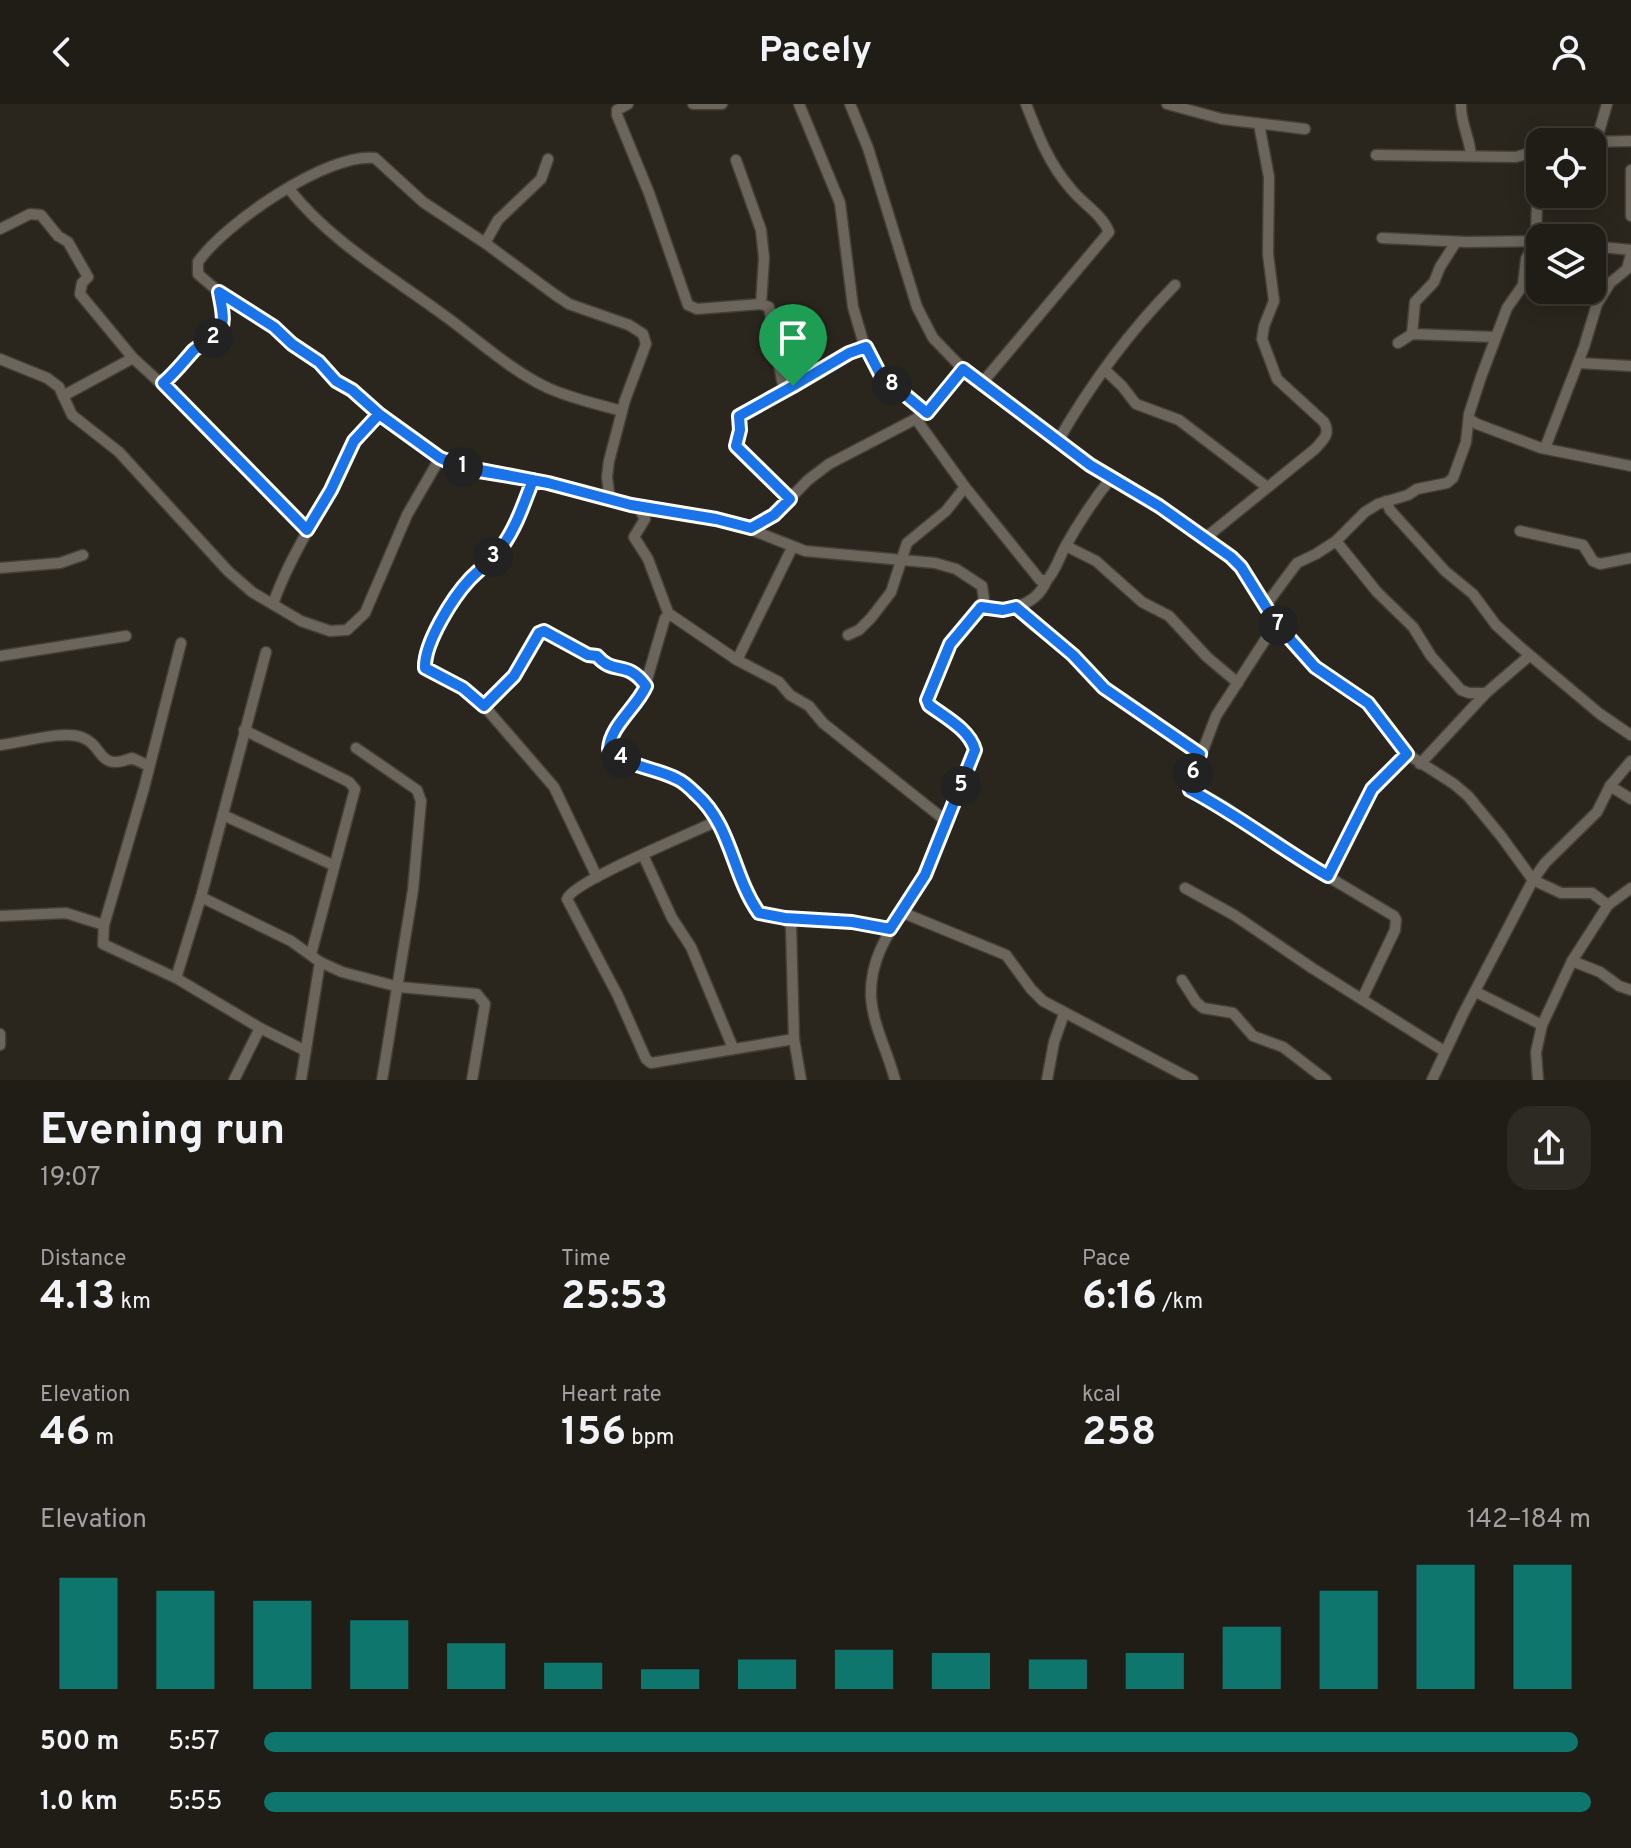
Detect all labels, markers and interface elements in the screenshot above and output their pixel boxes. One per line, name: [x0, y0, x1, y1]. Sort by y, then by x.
text: Pacely: [759, 29, 872, 75]
icon: back: [40, 30, 84, 74]
icon: person: [1547, 30, 1591, 74]
map controls: [1526, 128, 1606, 304]
button: locate: [1526, 128, 1606, 208]
button: layers: [1526, 224, 1606, 304]
pin: [759, 304, 827, 386]
icon: arrive: [771, 316, 815, 360]
pin: 2: [193, 318, 233, 358]
text: 2: [206, 324, 220, 351]
pin: 8: [872, 365, 912, 405]
text: 8: [885, 371, 899, 398]
pin: 1: [443, 447, 483, 487]
text: 1: [459, 453, 467, 480]
pin: 3: [473, 537, 513, 577]
text: 3: [486, 543, 500, 570]
pin: 7: [1258, 605, 1298, 645]
text: 7: [1272, 611, 1284, 638]
pin: 4: [601, 738, 641, 778]
text: 4: [614, 744, 628, 771]
pin: 6: [1173, 753, 1213, 793]
text: 6: [1186, 759, 1200, 786]
pin: 5: [941, 766, 981, 806]
text: 5: [954, 772, 968, 799]
text: Evening run: [40, 1104, 285, 1160]
button: share: [1507, 1106, 1591, 1190]
text: 19:07: [40, 1162, 101, 1195]
text: Distance: [40, 1246, 126, 1273]
text: Time: [561, 1246, 610, 1273]
text: Pace: [1082, 1246, 1130, 1273]
text: 4.13: [40, 1273, 115, 1323]
text: 25:53: [561, 1273, 668, 1323]
text: 6:16: [1082, 1273, 1157, 1323]
text: km: [115, 1289, 151, 1316]
text: /km: [1157, 1289, 1203, 1316]
text: Elevation: [40, 1382, 130, 1409]
text: Heart rate: [561, 1382, 662, 1409]
text: kcal: [1082, 1382, 1121, 1409]
text: 46: [40, 1409, 90, 1459]
text: 156: [561, 1409, 626, 1459]
text: 258: [1082, 1409, 1156, 1459]
text: m: [90, 1425, 114, 1452]
text: bpm: [626, 1425, 674, 1452]
text: Elevation: [40, 1504, 147, 1537]
text: 142–184 m: [1467, 1504, 1591, 1537]
text: 500 m: [40, 1726, 119, 1759]
text: 5:57: [168, 1726, 219, 1759]
text: 1.0 km: [40, 1786, 118, 1819]
text: 5:55: [168, 1786, 222, 1819]

